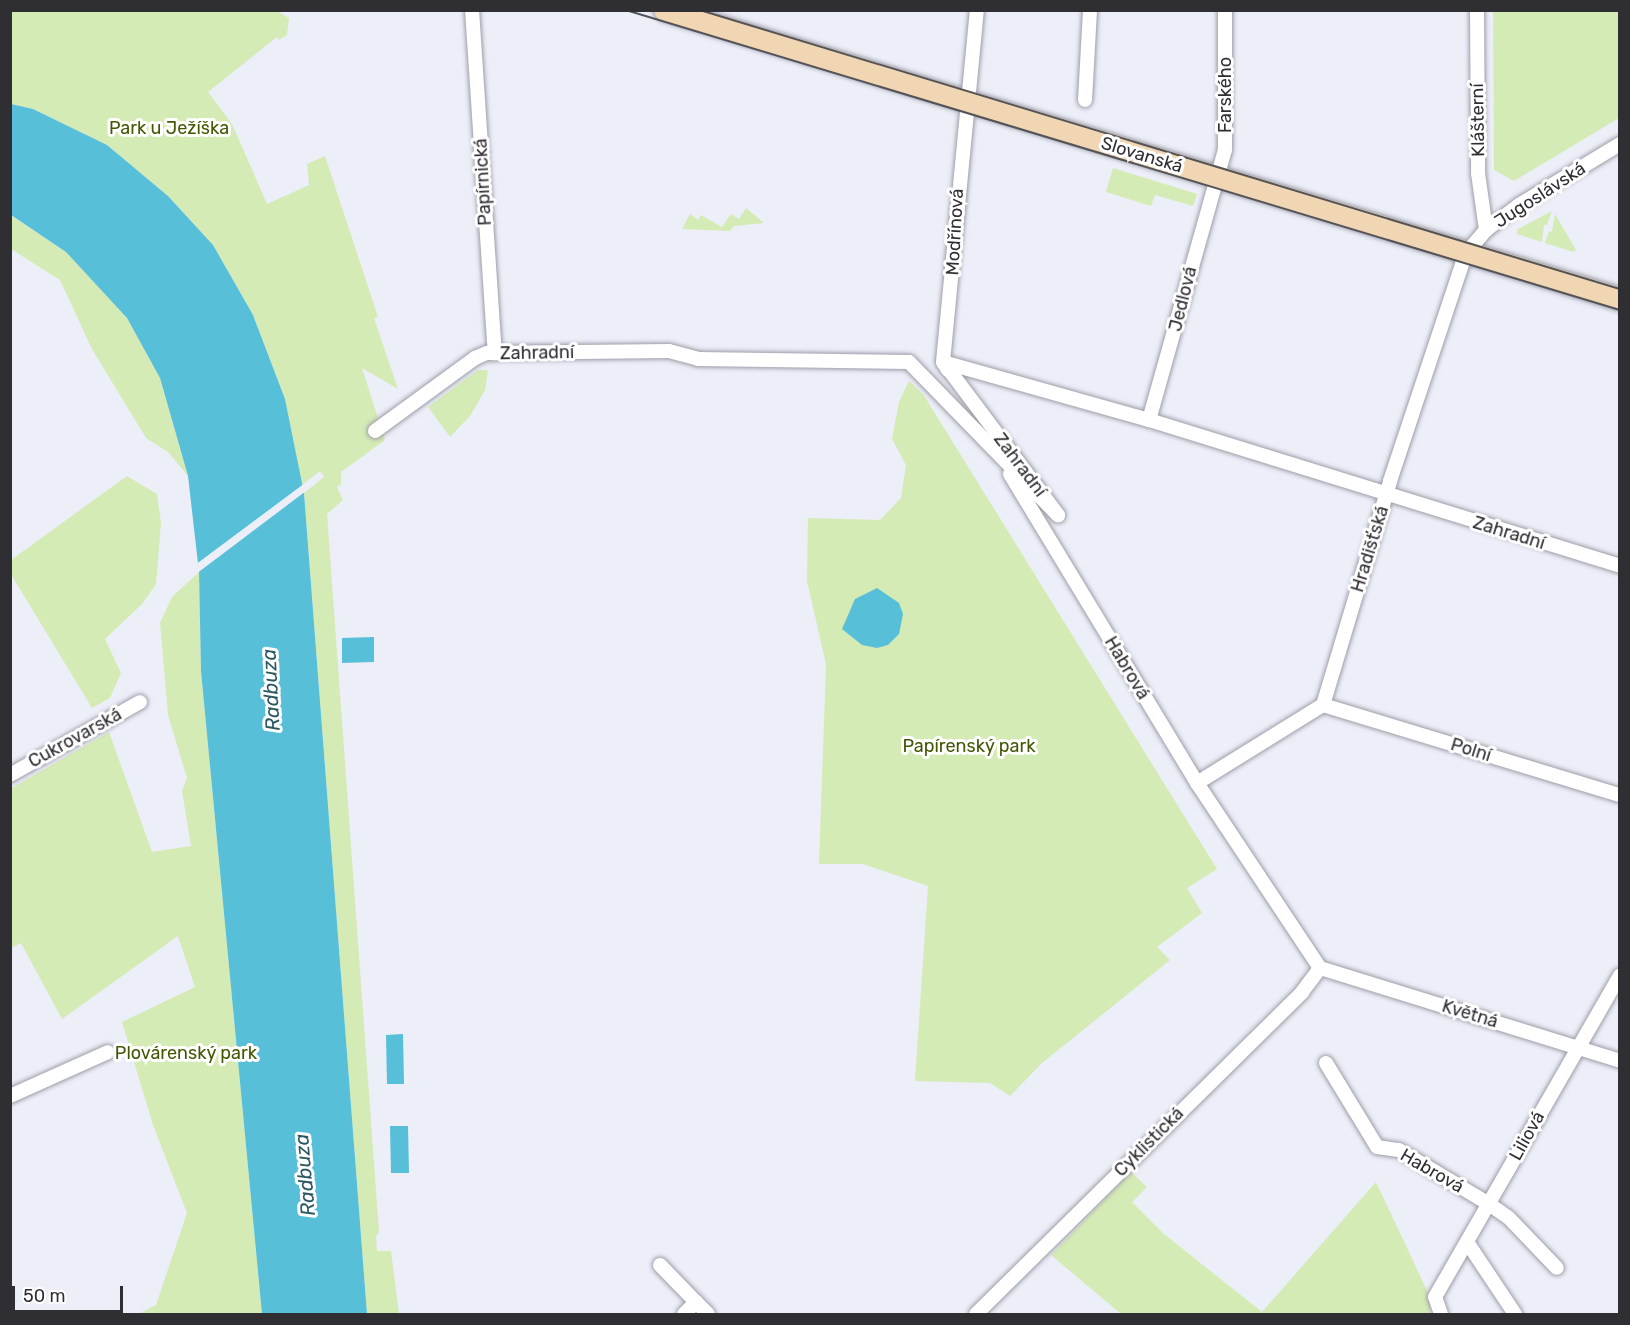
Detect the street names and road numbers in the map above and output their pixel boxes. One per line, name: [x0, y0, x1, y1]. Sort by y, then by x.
street label: Farského: [1214, 57, 1236, 133]
street label: Klášterní: [1467, 83, 1489, 157]
street label: Slovanská: [1099, 132, 1185, 178]
street label: Papírnická: [470, 138, 496, 226]
street label: Jugoslávská: [1490, 157, 1590, 233]
street label: Modřínová: [942, 188, 968, 276]
street label: Jedlová: [1165, 264, 1201, 334]
street label: Zahradní: [500, 342, 574, 364]
street label: Zahradní: [989, 429, 1051, 501]
street label: Hradišťská: [1347, 503, 1393, 595]
street label: Zahradní: [1470, 512, 1548, 554]
street label: Habrová: [1100, 633, 1154, 703]
street label: Cukrovarská: [25, 703, 125, 773]
street label: Polní: [1448, 734, 1494, 766]
street label: Květná: [1439, 995, 1501, 1033]
street label: Cyklistická: [1110, 1103, 1188, 1181]
street label: Liliová: [1505, 1108, 1549, 1164]
street label: Habrová: [1396, 1144, 1468, 1198]

